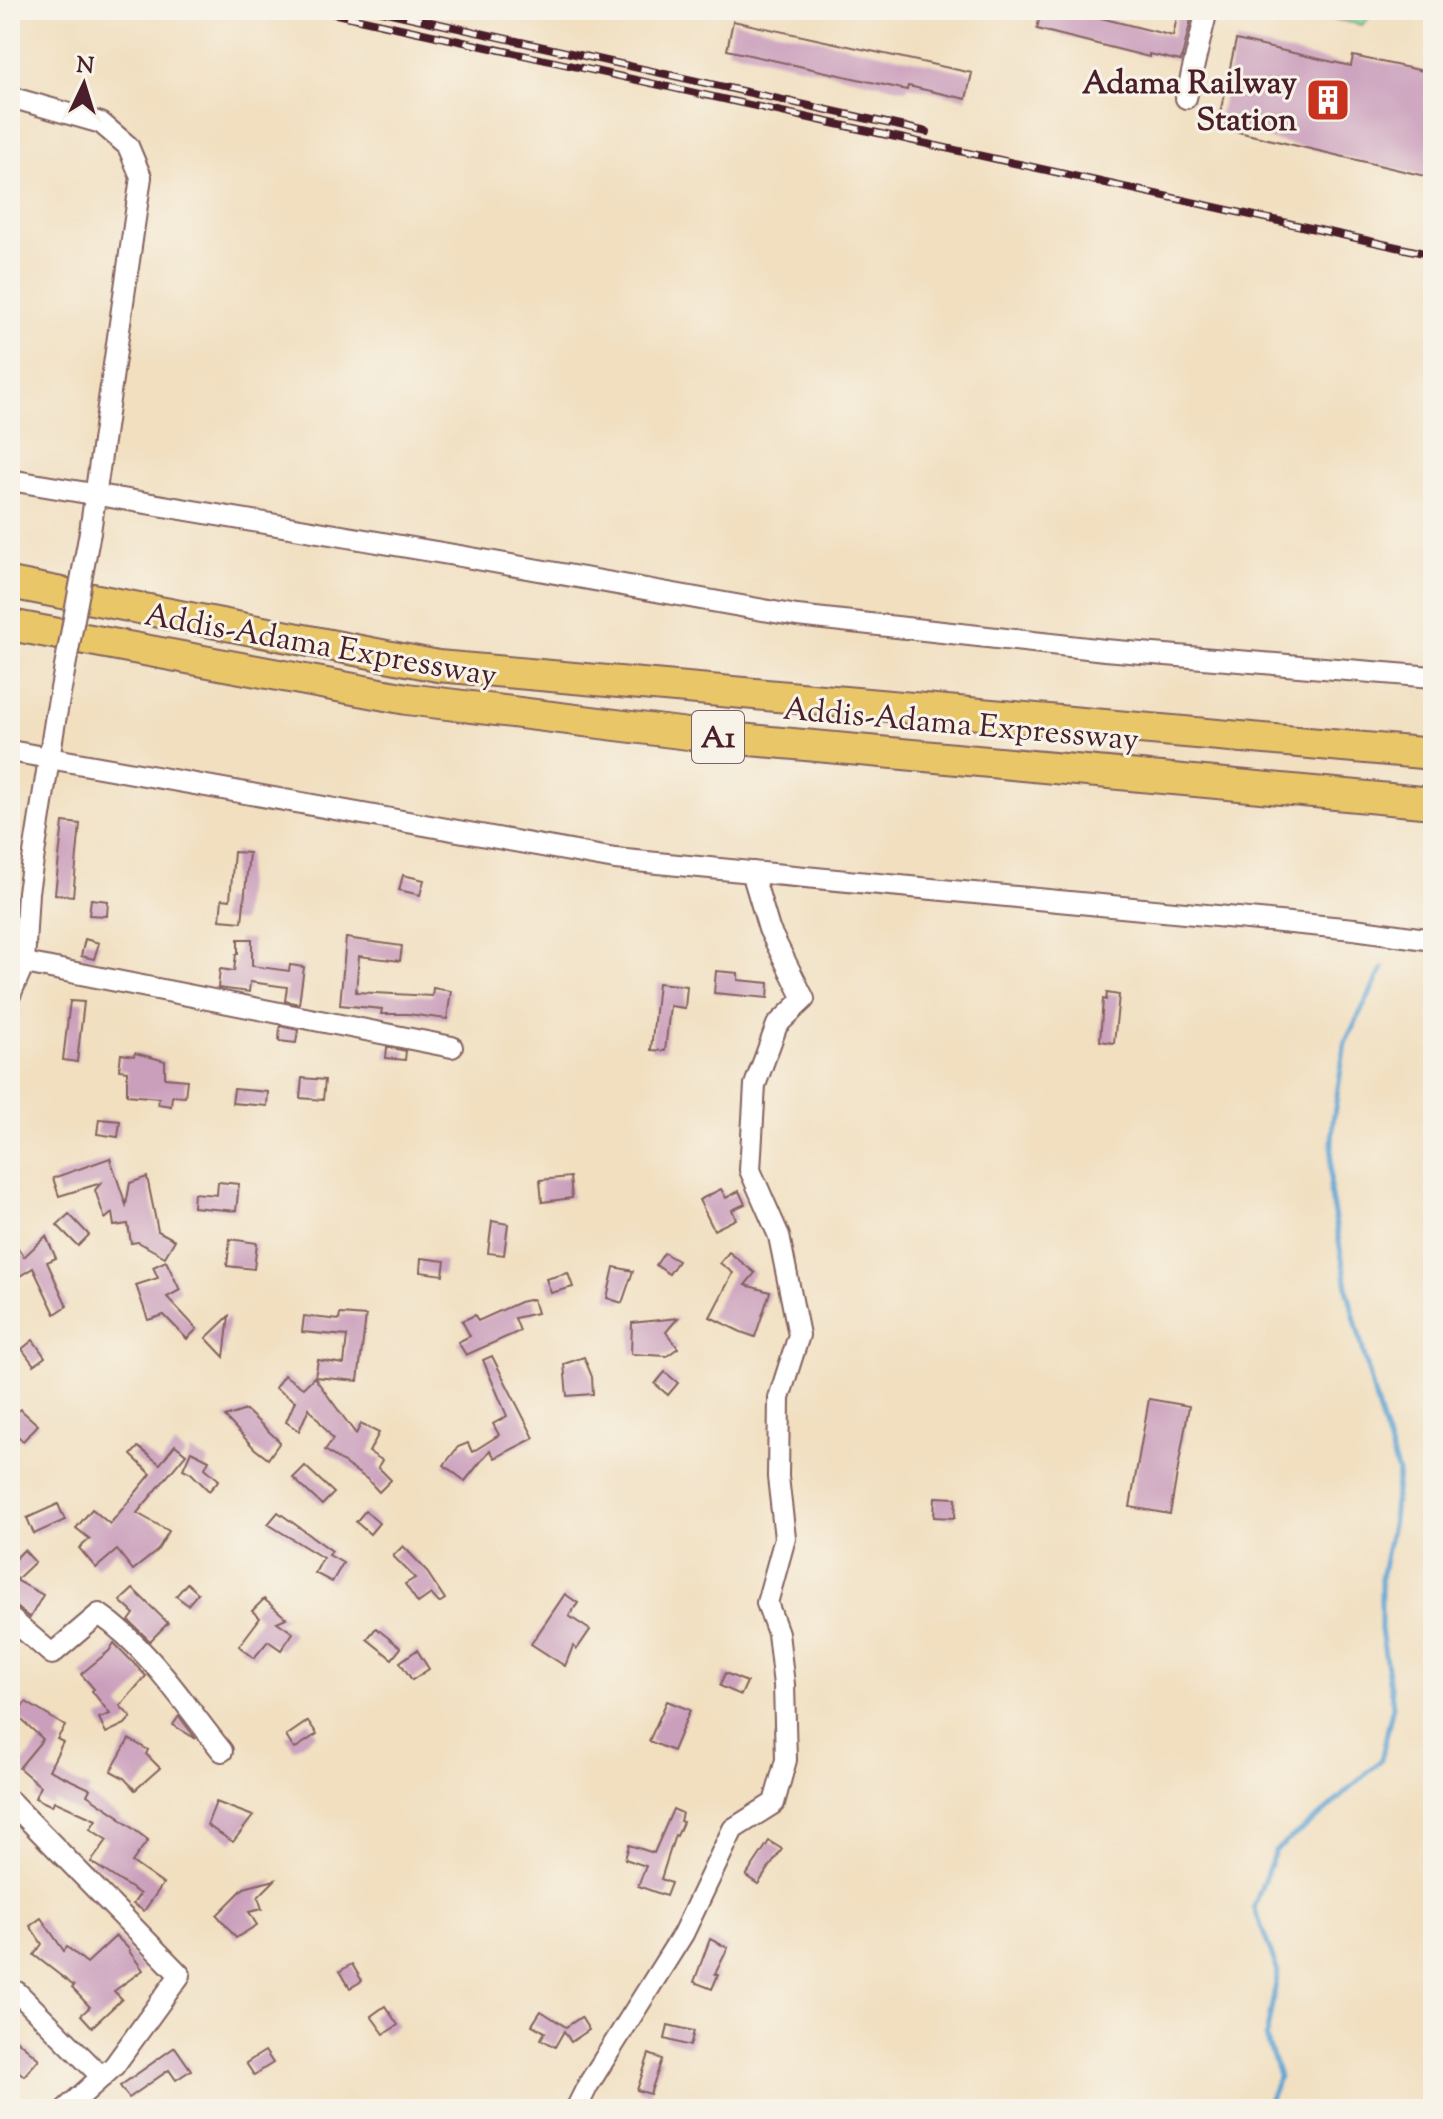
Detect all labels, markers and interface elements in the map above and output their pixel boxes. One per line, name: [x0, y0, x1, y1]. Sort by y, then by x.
north arrow: [44, 44, 124, 124]
text: N: [75, 50, 95, 84]
place label: Adama Railway Station: [1082, 62, 1297, 145]
building icon: Adama Railway Station: [1304, 76, 1352, 124]
street label: Addis-Adama Expressway: [141, 593, 500, 701]
street label: Addis-Adama Expressway: [781, 688, 1141, 764]
road number: A1: [692, 711, 744, 763]

